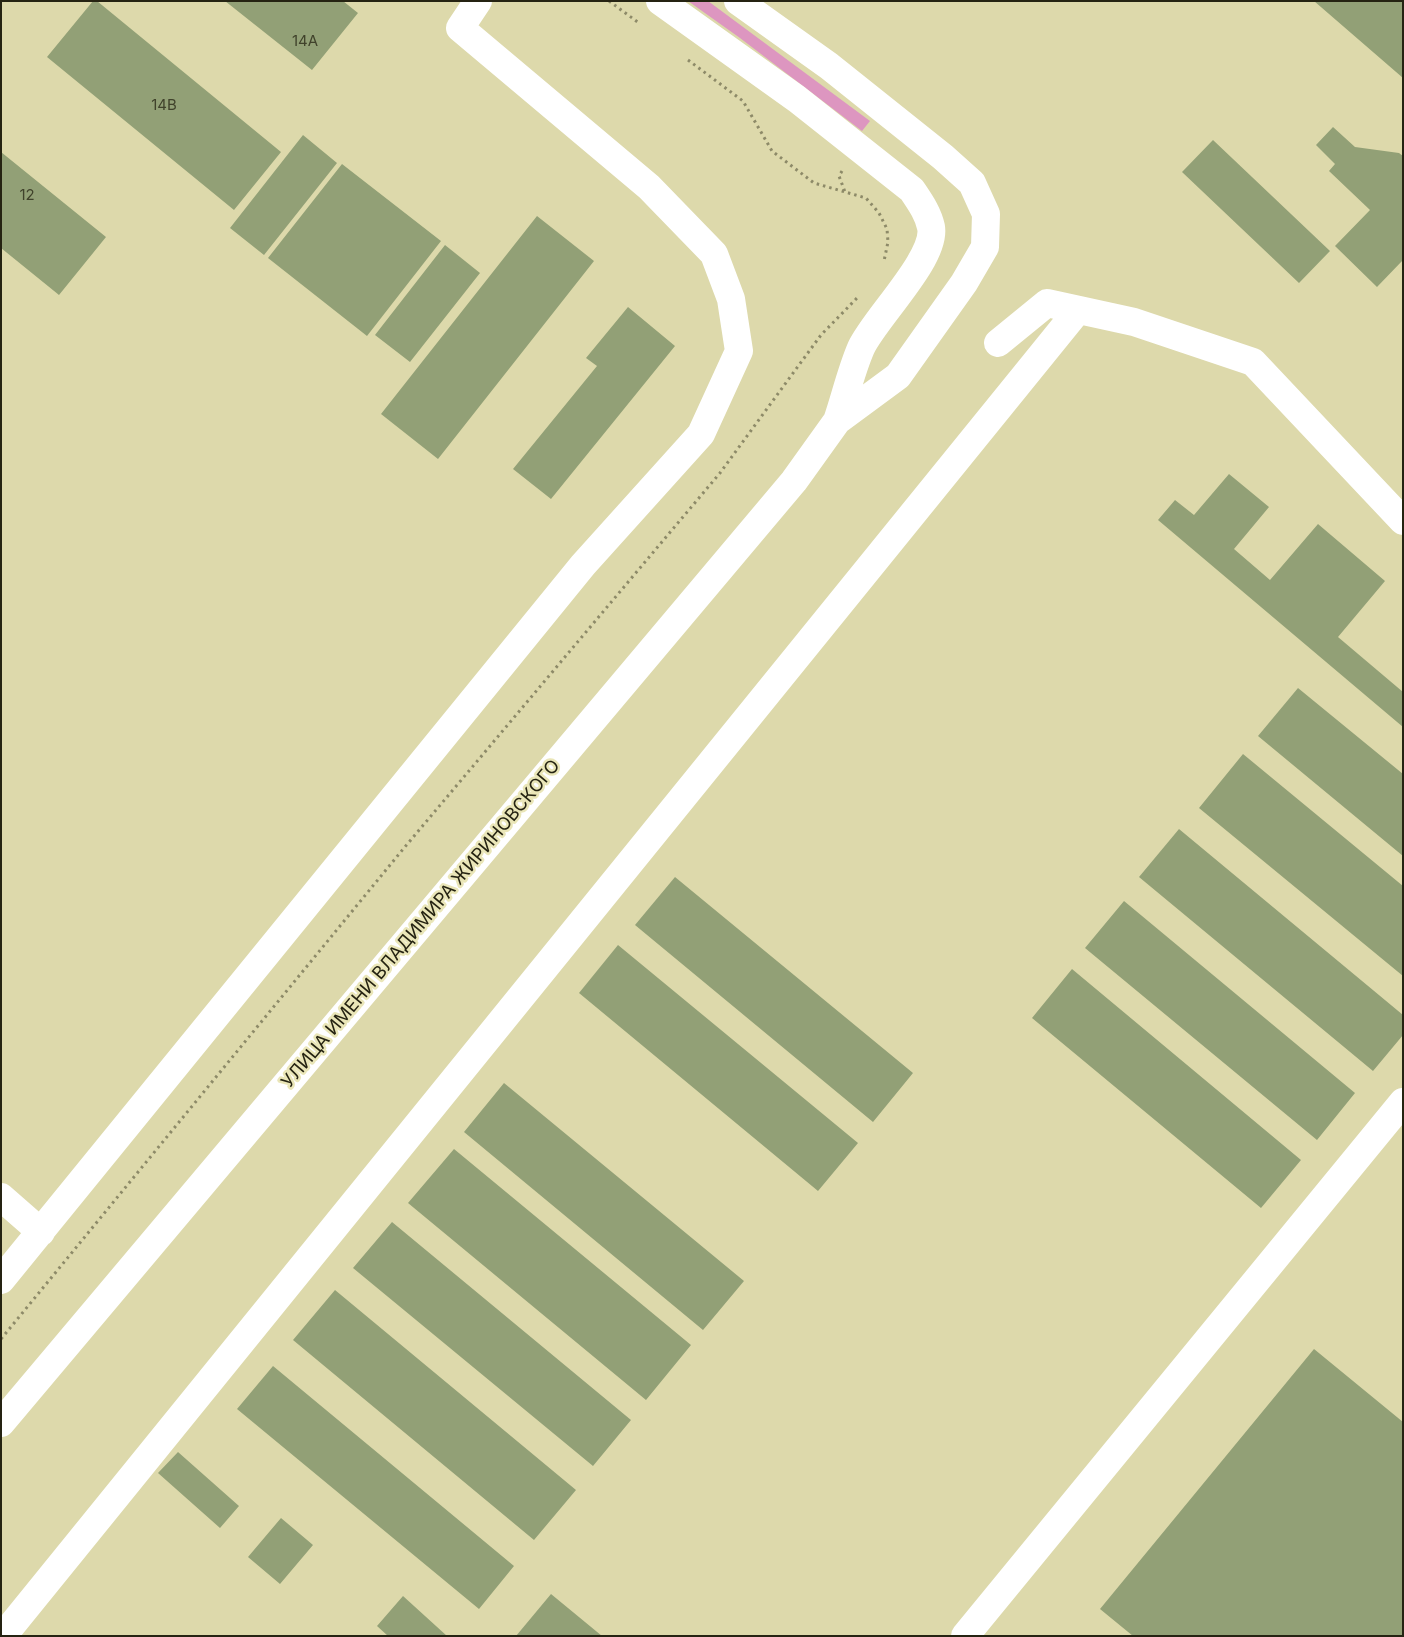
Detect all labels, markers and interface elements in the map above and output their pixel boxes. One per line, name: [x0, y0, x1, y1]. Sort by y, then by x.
house number: 14А: [292, 32, 318, 50]
house number: 14В: [151, 96, 177, 114]
house number: 12: [19, 186, 35, 204]
street label: УЛИЦА ИМЕНИ ВЛАДИМИРА ЖИРИНОВСКОГО: [277, 756, 565, 1092]

